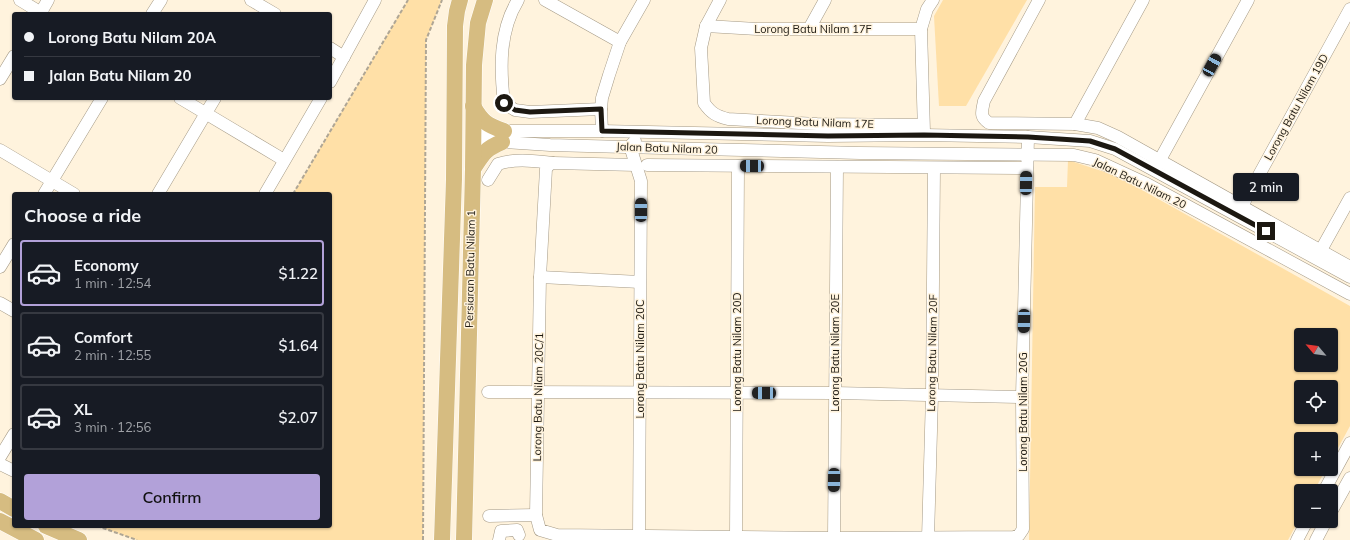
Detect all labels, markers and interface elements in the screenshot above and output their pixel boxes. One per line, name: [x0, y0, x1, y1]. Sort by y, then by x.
street label: Lorong Batu Nilam 17F: [754, 22, 872, 36]
text: Lorong Batu Nilam 20A: [48, 28, 216, 47]
street label: Lorong Batu Nilam 19D: [1261, 51, 1331, 163]
car: [1201, 52, 1223, 78]
text: Jalan Batu Nilam 20: [48, 66, 192, 85]
route start: [495, 94, 513, 112]
street label: Lorong Batu Nilam 17E: [756, 113, 874, 131]
street label: Jalan Batu Nilam 20: [616, 139, 718, 157]
street label: Jalan Batu Nilam 20: [1091, 154, 1189, 212]
car: [740, 160, 764, 172]
car: [1020, 171, 1032, 195]
callout: 2 min: [1233, 173, 1299, 201]
text: 2 min: [1249, 179, 1283, 195]
car: [635, 198, 647, 222]
text: Choose a ride: [24, 204, 141, 227]
street label: Persiaran Batu Nilam 1: [462, 210, 478, 328]
route end: [1257, 222, 1275, 240]
icon: car: [26, 255, 62, 291]
text: Economy: [74, 256, 139, 275]
text: $1.22: [278, 264, 318, 283]
text: 1 min · 12:54: [74, 275, 151, 291]
street label: Lorong Batu Nilam 20D: [730, 292, 744, 412]
street label: Lorong Batu Nilam 20E: [828, 294, 842, 412]
street label: Lorong Batu Nilam 20F: [924, 294, 940, 412]
street label: Lorong Batu Nilam 20C: [633, 300, 647, 418]
car: [1018, 309, 1030, 333]
icon: car: [26, 327, 62, 363]
text: Comfort: [74, 328, 132, 347]
north arrow: [1294, 328, 1338, 372]
map controls: [1294, 328, 1338, 528]
street label: Lorong Batu Nilam 20C/1: [530, 332, 546, 462]
text: $1.64: [278, 336, 318, 355]
text: 2 min · 12:55: [74, 347, 151, 363]
street label: Lorong Batu Nilam 20G: [1016, 352, 1030, 472]
button: locate: [1294, 380, 1338, 424]
car: [752, 387, 776, 399]
icon: car: [26, 399, 62, 435]
text: XL: [74, 400, 92, 419]
text: $2.07: [278, 408, 318, 427]
text: 3 min · 12:56: [74, 419, 151, 435]
button: +: [1294, 432, 1338, 476]
car: [828, 468, 840, 492]
button: Confirm: [24, 474, 320, 520]
button: −: [1294, 484, 1338, 528]

